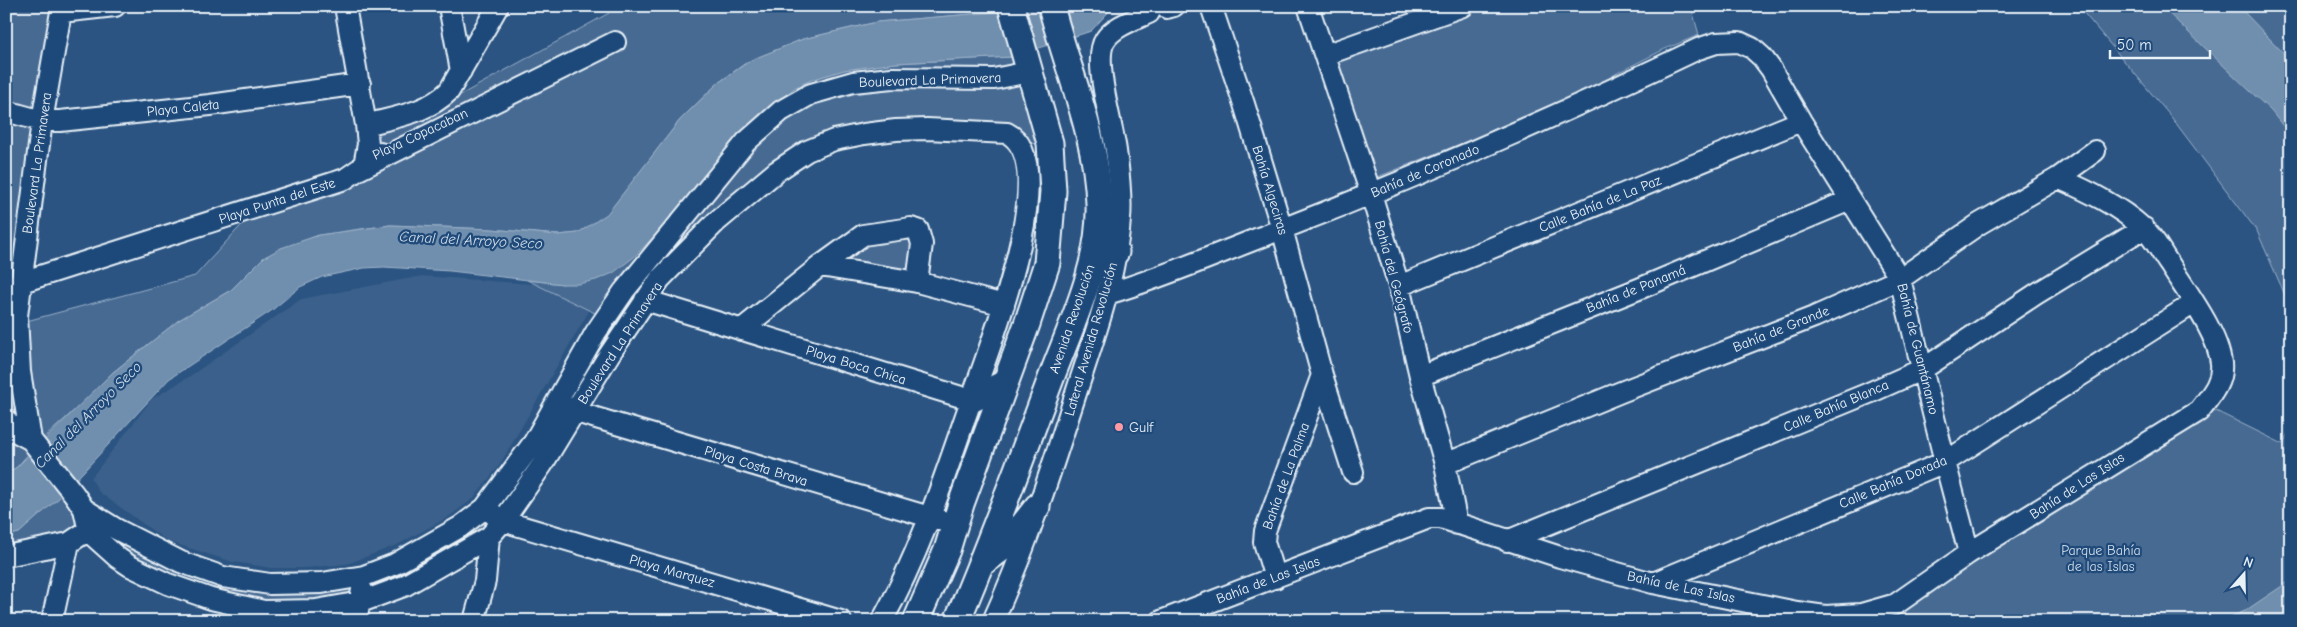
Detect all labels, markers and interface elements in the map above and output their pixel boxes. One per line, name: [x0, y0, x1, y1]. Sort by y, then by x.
scale bar: [2110, 28, 2210, 60]
text: 50 m: [2117, 36, 2152, 54]
street label: Boulevard La Primavera: [858, 69, 1002, 91]
street label: Boulevard La Primavera: [19, 91, 55, 235]
street label: Playa Caleta: [146, 96, 220, 120]
street label: Playa Copacaban: [370, 104, 470, 164]
street label: Bahía de Coronado: [1368, 140, 1482, 202]
street label: Bahía Algeciras: [1248, 143, 1292, 237]
street label: Calle Bahía de La Paz: [1536, 172, 1664, 236]
street label: Playa Punta del Este: [217, 174, 337, 228]
street label: Bahía del Geógrafo: [1371, 219, 1417, 335]
water label: Canal del Arroyo Seco: [399, 227, 543, 253]
street label: Lateral Avenida Revolución: [1061, 260, 1121, 418]
street label: Bahía de Panamá: [1584, 261, 1688, 317]
street label: Avenida Revolución: [1045, 262, 1099, 376]
street label: Boulevard La Primavera: [574, 279, 666, 407]
street label: Bahía de Guantánamo: [1893, 282, 1943, 416]
street label: Bahía de Grande: [1730, 302, 1832, 356]
street label: Playa Boca Chica: [804, 342, 908, 388]
water label: Canal del Arroyo Seco: [31, 358, 145, 472]
street label: Calle Bahía Blanca: [1781, 376, 1891, 436]
place label: Gulf: [1129, 419, 1154, 436]
street label: Bahía de La Palma: [1259, 420, 1313, 532]
marker: Gulf: [1113, 421, 1125, 433]
street label: Playa Costa Brava: [702, 442, 810, 490]
street label: Bahía de Las Islas: [2026, 449, 2128, 523]
street label: Calle Bahía Dorada: [1837, 452, 1949, 512]
park label: Parque Bahía de las Islas: [2061, 542, 2141, 575]
north arrow: [2220, 550, 2270, 600]
street label: Playa Marquez: [627, 551, 717, 591]
street label: Bahía de Las Islas: [1214, 552, 1322, 608]
text: N: [2241, 553, 2255, 572]
street label: Bahía de Las Islas: [1626, 567, 1736, 607]

